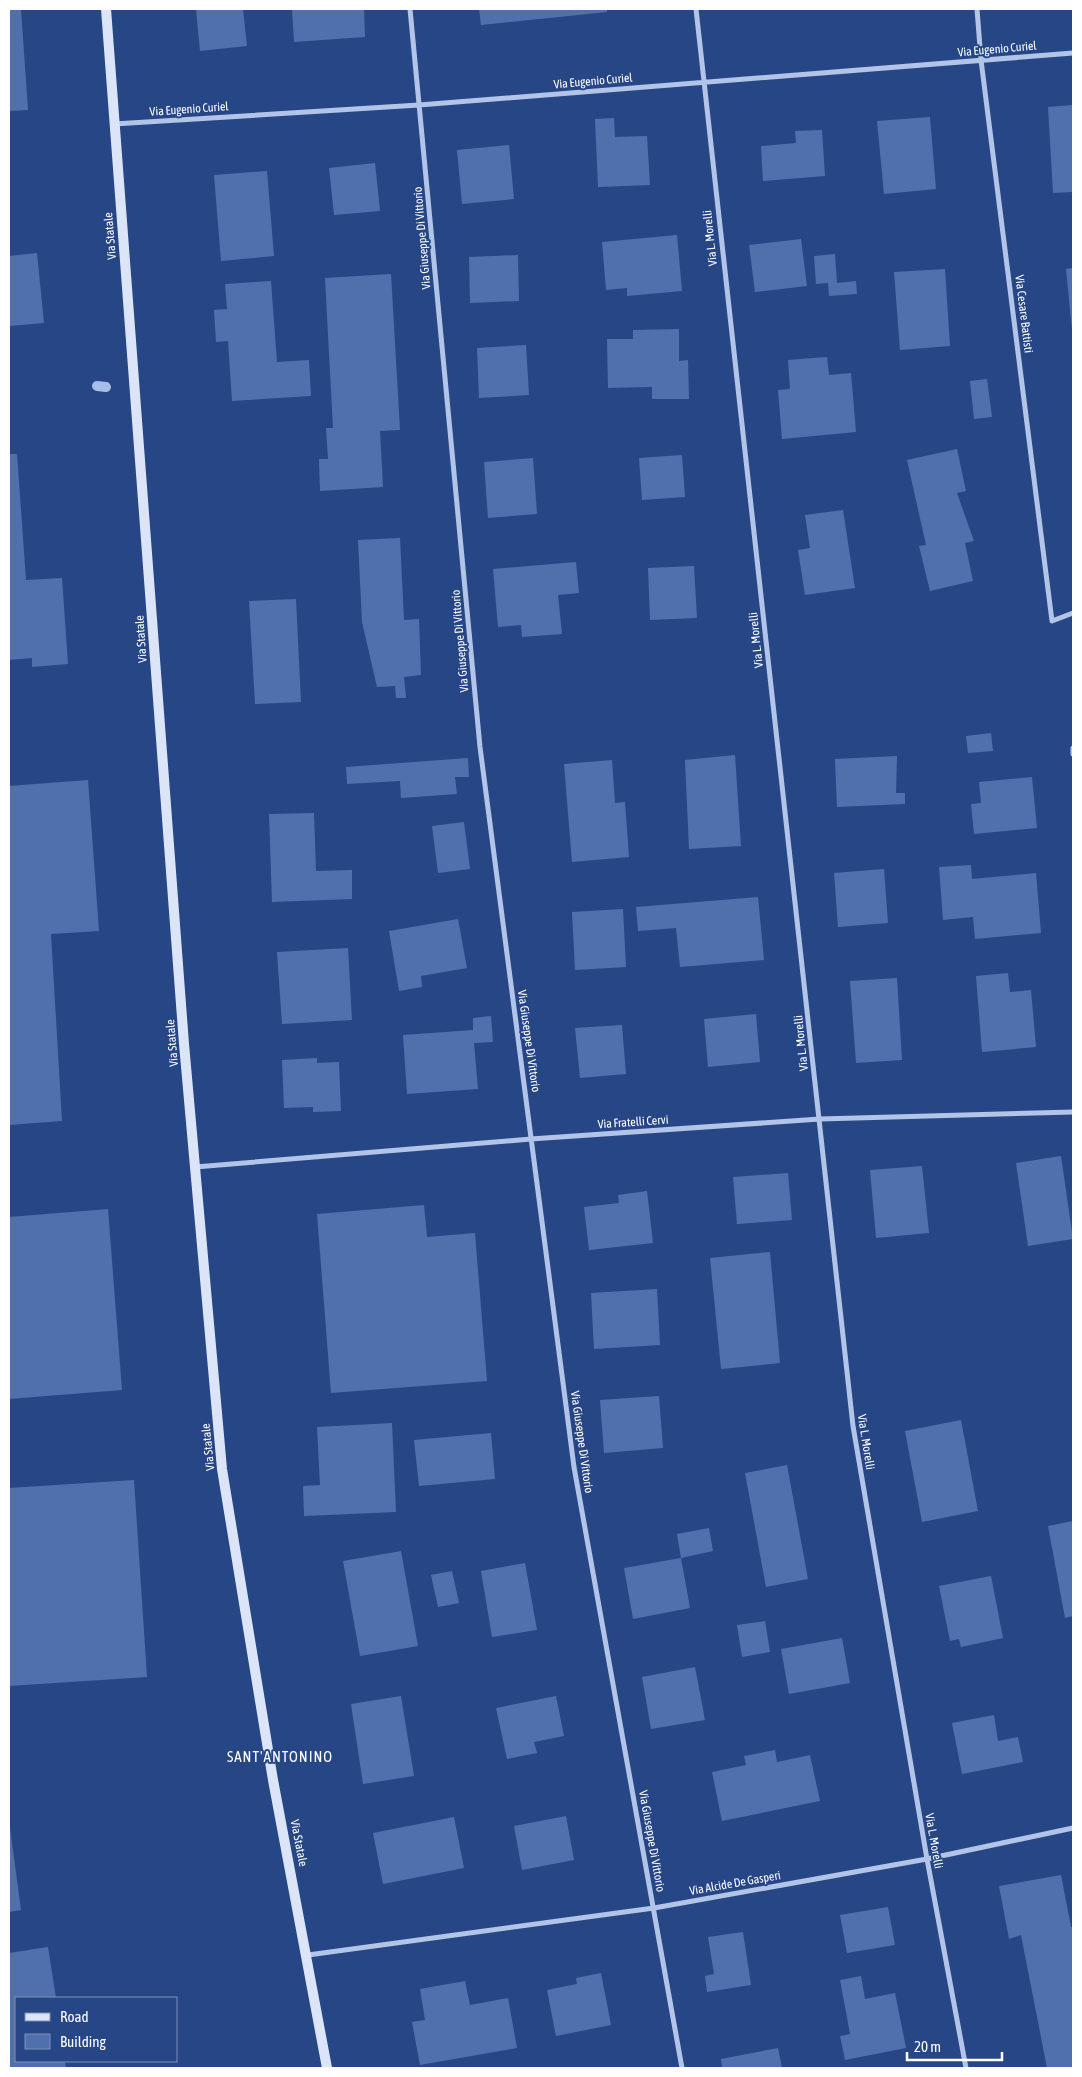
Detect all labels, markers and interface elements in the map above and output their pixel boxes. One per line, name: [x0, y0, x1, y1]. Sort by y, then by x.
street label: Via Eugenio Curiel: [957, 39, 1038, 59]
street label: Via Eugenio Curiel: [553, 71, 634, 91]
street label: Via Eugenio Curiel: [149, 99, 230, 119]
street label: Via Giuseppe Di Vittorio: [411, 186, 433, 290]
street label: Via L. Morelli: [700, 209, 720, 267]
street label: Via Statale: [101, 212, 119, 260]
street label: Via Cesare Battisti: [1012, 274, 1036, 354]
street label: Via Giuseppe Di Vittorio: [449, 589, 471, 693]
street label: Via L. Morelli: [746, 611, 766, 669]
street label: Via Statale: [132, 615, 150, 663]
street label: Via Giuseppe Di Vittorio: [515, 989, 543, 1093]
street label: Via L. Morelli: [791, 1014, 811, 1072]
street label: Via Statale: [163, 1019, 181, 1067]
street label: Via Fratelli Cervi: [597, 1113, 669, 1131]
street label: Via Giuseppe Di Vittorio: [568, 1390, 596, 1494]
street label: Via L. Morelli: [855, 1413, 877, 1471]
street label: Via Statale: [199, 1423, 217, 1471]
district label: SANT'ANTONINO: [227, 1748, 333, 1765]
street label: Via Giuseppe Di Vittorio: [636, 1789, 668, 1893]
street label: Via L. Morelli: [922, 1812, 946, 1870]
street label: Via Statale: [288, 1818, 310, 1868]
street label: Via Alcide De Gasperi: [688, 1868, 782, 1898]
legend: [15, 1997, 178, 2062]
text: Road: [60, 2008, 89, 2025]
scale bar: [907, 2030, 1002, 2062]
text: Building: [60, 2033, 106, 2050]
text: 20 m: [914, 2038, 941, 2055]

